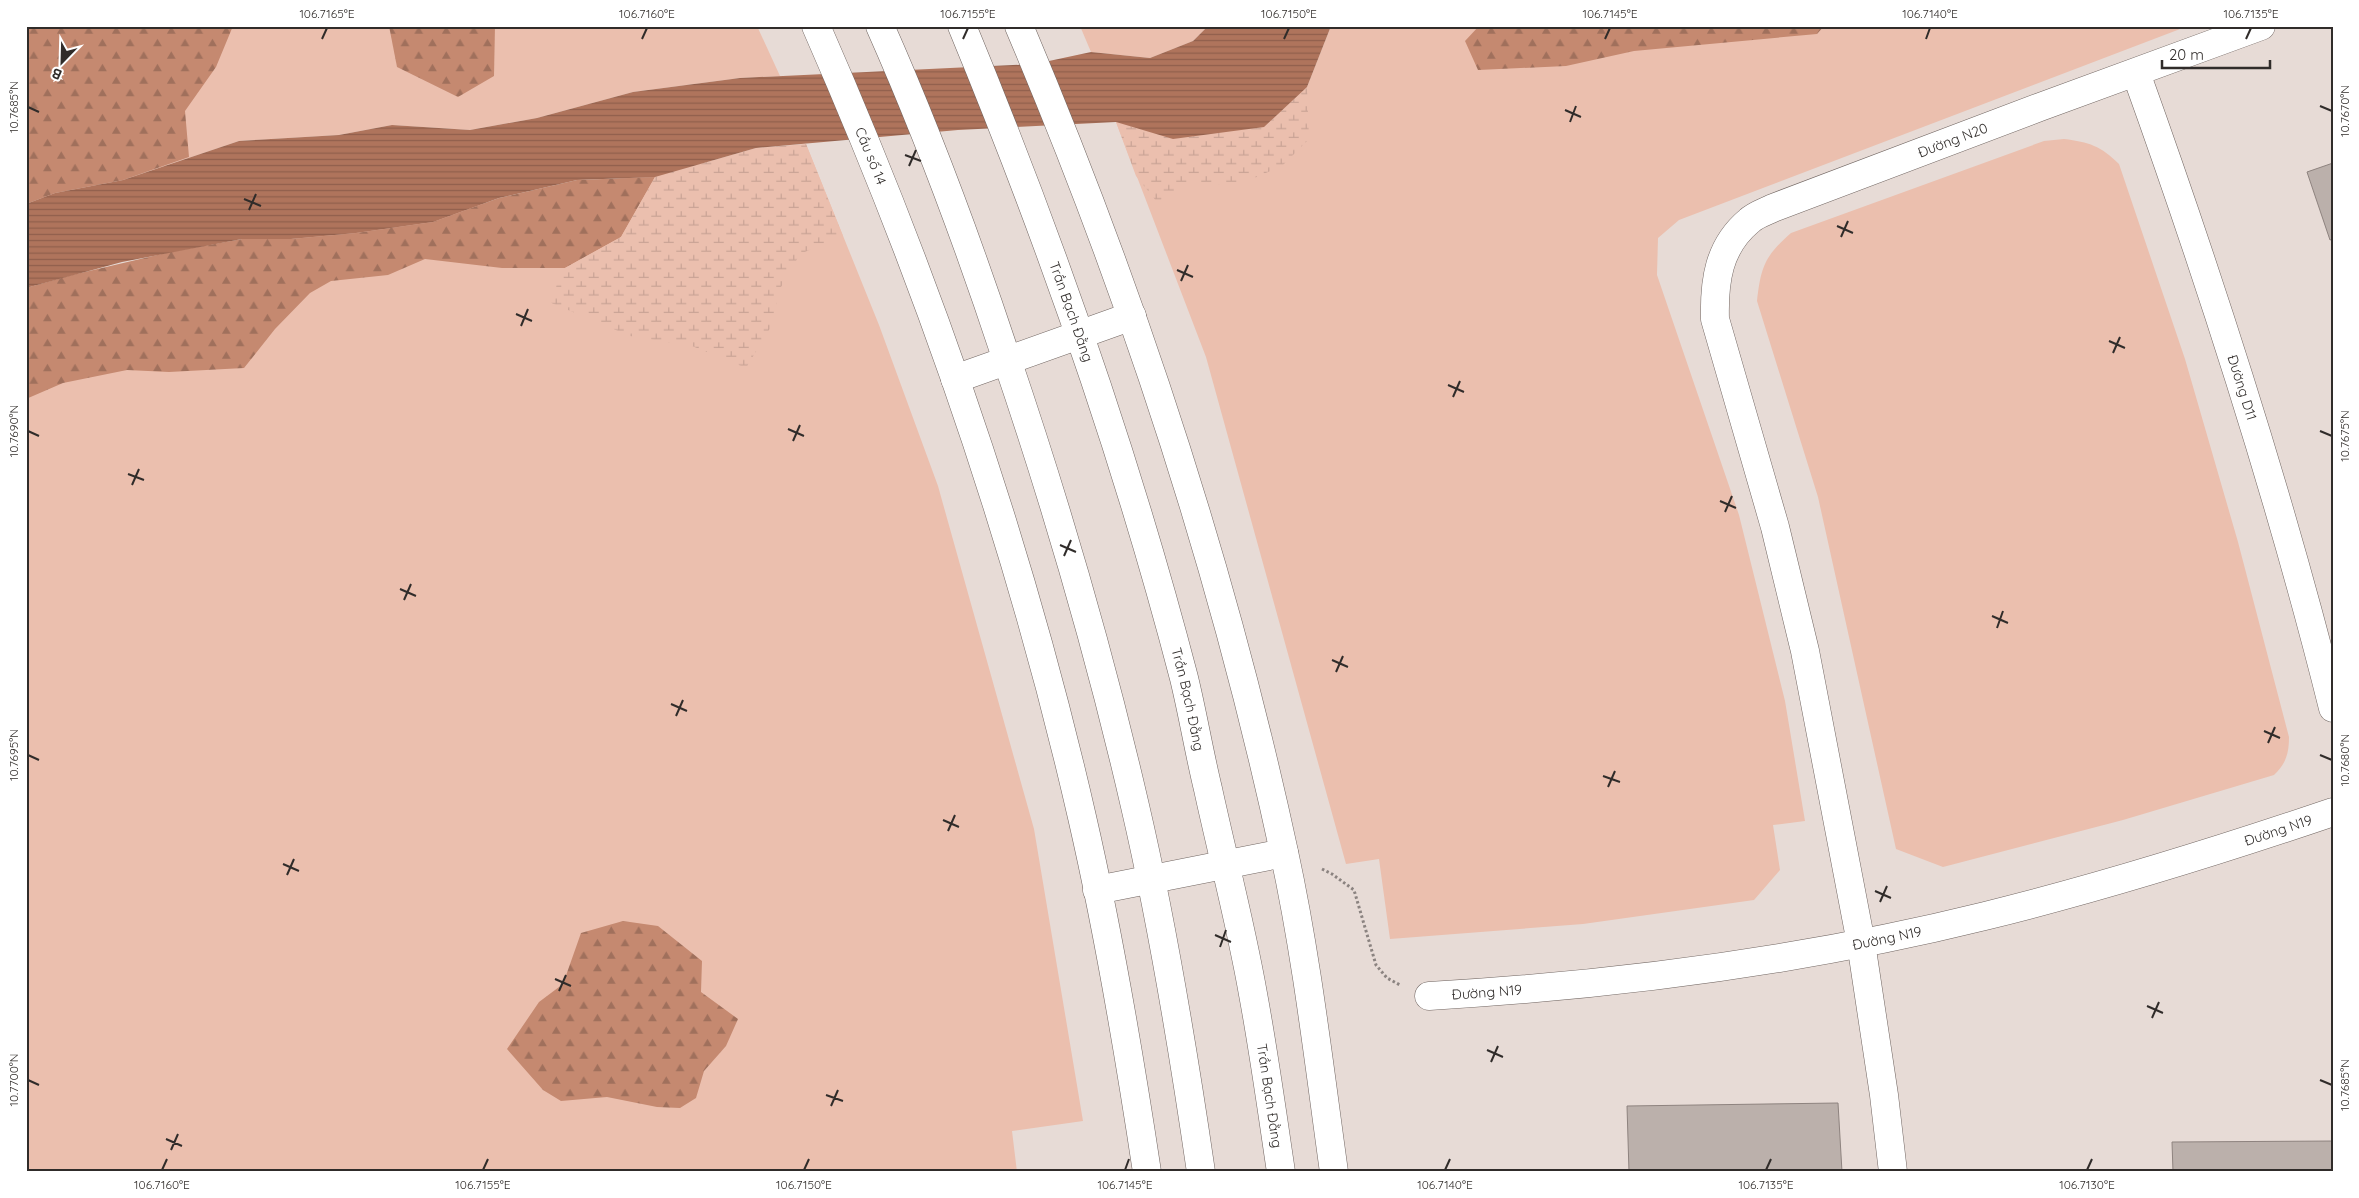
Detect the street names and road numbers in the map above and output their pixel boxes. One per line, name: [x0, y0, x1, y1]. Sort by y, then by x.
street label: Đường N20: [1915, 119, 1990, 161]
street label: Cầu số 14: [851, 124, 891, 187]
street label: Trần Bạch Đằng: [1045, 259, 1097, 364]
street label: Đường D11: [2223, 353, 2261, 422]
street label: Trần Bạch Đằng: [1167, 646, 1208, 753]
street label: Đường N19: [2242, 811, 2315, 850]
street label: Đường N19: [1851, 922, 1924, 954]
street label: Đường N19: [1451, 980, 1523, 1004]
street label: Trần Bạch Đằng: [1253, 1042, 1286, 1149]

